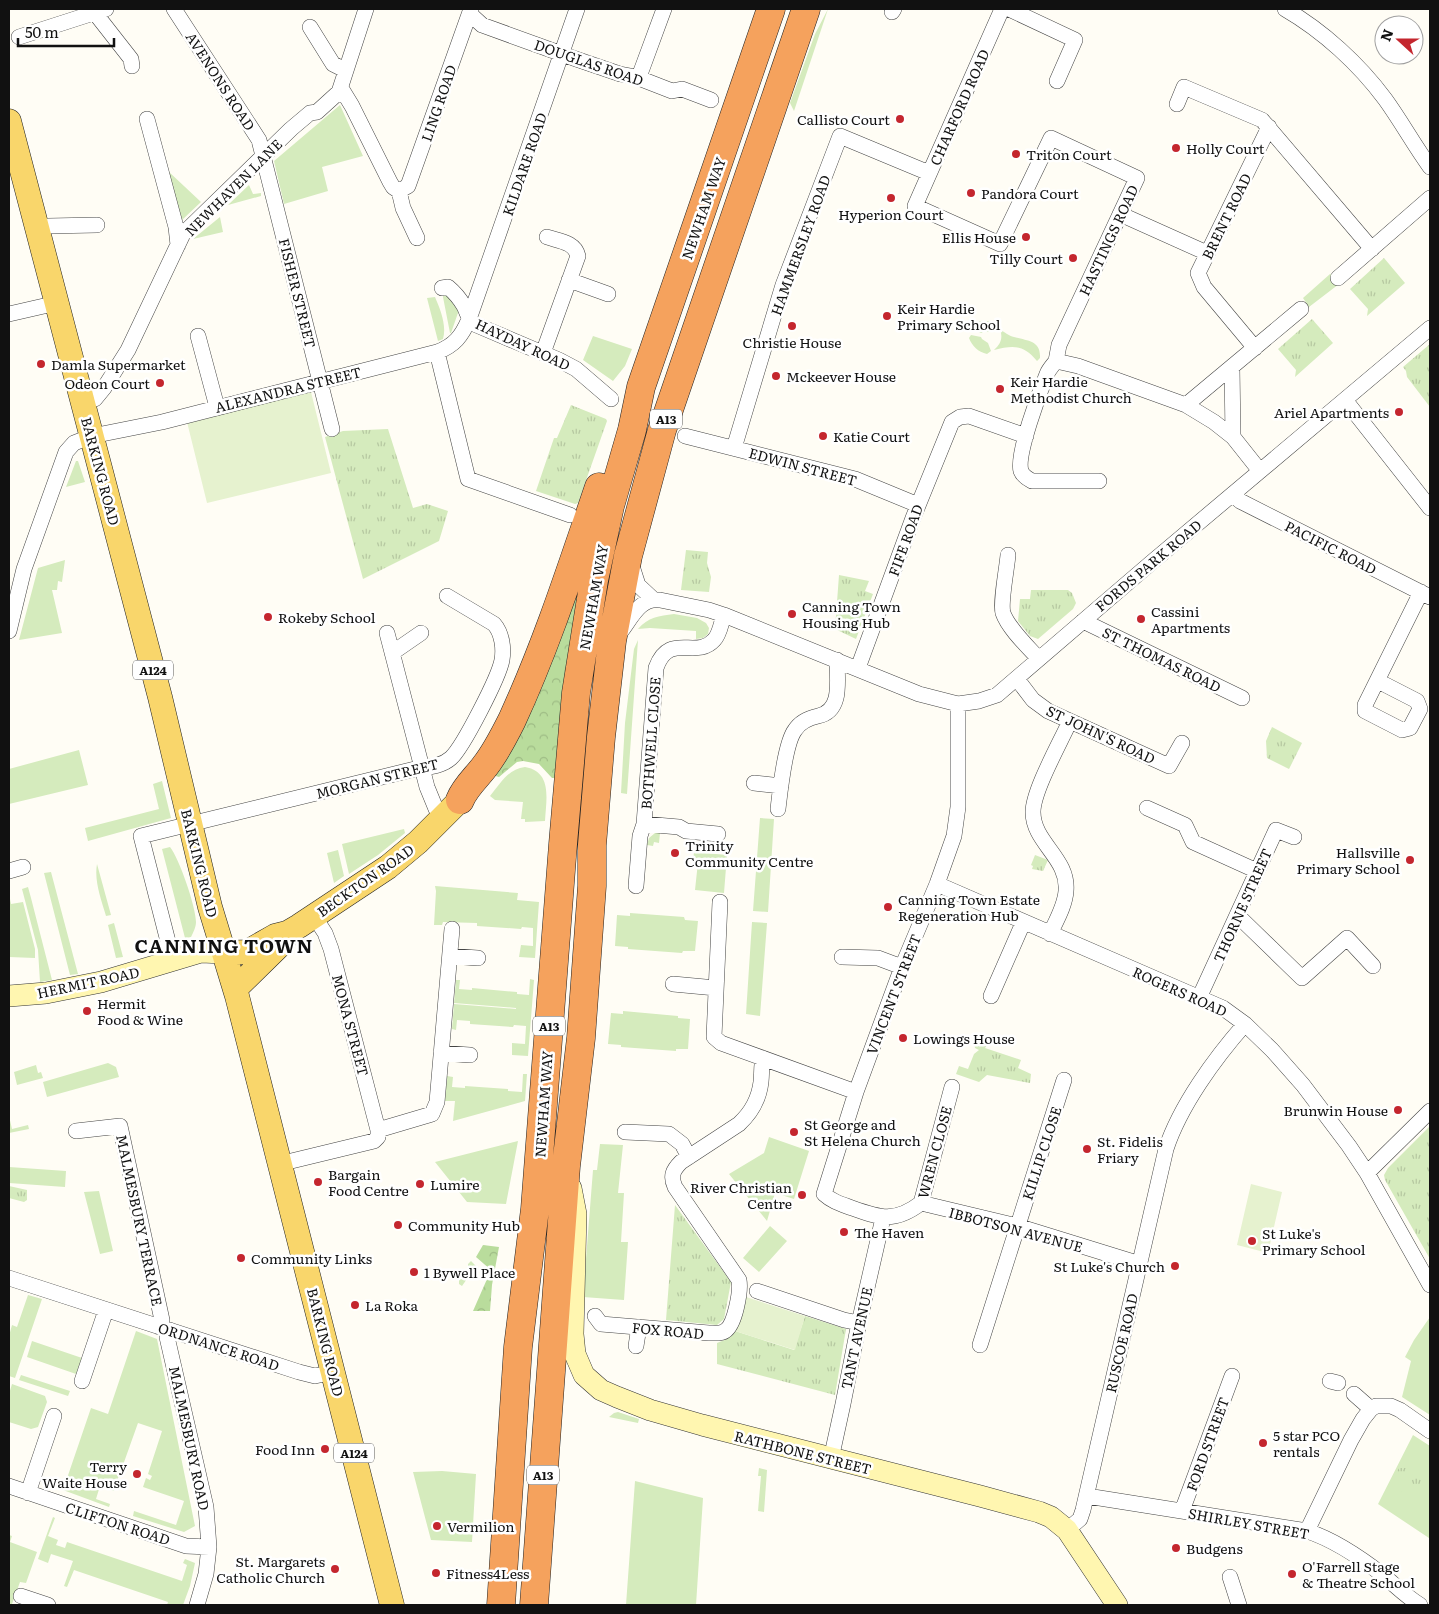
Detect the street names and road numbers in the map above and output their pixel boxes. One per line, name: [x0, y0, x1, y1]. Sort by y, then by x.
street label: AVENONS ROAD: [182, 28, 260, 134]
street label: DOUGLAS ROAD: [532, 34, 647, 90]
street label: CHARFORD ROAD: [924, 45, 994, 168]
street label: LING ROAD: [416, 62, 461, 144]
street label: KILDARE ROAD: [497, 109, 551, 218]
street label: NEWHAVEN LANE: [180, 134, 286, 240]
street label: NEWHAM WAY: [676, 154, 730, 262]
street label: BRENT ROAD: [1196, 169, 1256, 263]
street label: HAMMERSLEY ROAD: [765, 172, 835, 318]
street label: HASTINGS ROAD: [1074, 181, 1143, 299]
street label: FISHER STREET: [275, 236, 321, 350]
street label: HAYDAY ROAD: [472, 313, 574, 375]
street label: ALEXANDRA STREET: [213, 361, 363, 417]
road number: A13: [650, 409, 682, 428]
street label: BARKING ROAD: [77, 415, 125, 528]
street label: EDWIN STREET: [747, 442, 859, 490]
street label: FIFE ROAD: [883, 501, 927, 579]
street label: FORDS PARK ROAD: [1091, 514, 1206, 615]
street label: PACIFIC ROAD: [1282, 515, 1381, 579]
street label: NEWHAM WAY: [574, 542, 612, 652]
street label: ST THOMAS ROAD: [1099, 622, 1225, 697]
road number: A124: [133, 660, 173, 680]
street label: BOTHWELL CLOSE: [635, 676, 665, 810]
street label: ST JOHN'S ROAD: [1043, 700, 1159, 768]
street label: MORGAN STREET: [314, 753, 440, 803]
street label: BARKING ROAD: [177, 807, 223, 920]
street label: BECKTON ROAD: [313, 839, 418, 921]
street label: THORNE STREET: [1208, 845, 1276, 965]
street label: VINCENT STREET: [861, 931, 925, 1057]
street label: HERMIT ROAD: [35, 961, 141, 1003]
street label: ROGERS ROAD: [1130, 961, 1231, 1021]
street label: MONA STREET: [328, 972, 374, 1078]
road number: A13: [533, 1016, 565, 1036]
street label: NEWHAM WAY: [529, 1050, 557, 1158]
street label: WREN CLOSE: [912, 1103, 956, 1201]
street label: KILLIP CLOSE: [1016, 1103, 1066, 1202]
street label: MALMESBURY TERRACE: [112, 1132, 168, 1308]
street label: IBBOTSON AVENUE: [947, 1201, 1085, 1257]
street label: TANT AVENUE: [835, 1285, 877, 1391]
street label: BARKING ROAD: [303, 1286, 349, 1399]
street label: RUSCOE ROAD: [1100, 1291, 1142, 1395]
street label: ORDNANCE ROAD: [156, 1317, 282, 1375]
street label: FOX ROAD: [631, 1317, 705, 1343]
street label: MALMESBURY ROAD: [165, 1364, 215, 1512]
street label: FORD STREET: [1181, 1394, 1233, 1494]
street label: RATHBONE STREET: [732, 1425, 874, 1479]
road number: A124: [334, 1444, 374, 1462]
road number: A13: [527, 1466, 559, 1484]
street label: CLIFTON ROAD: [63, 1497, 173, 1549]
street label: SHIRLEY STREET: [1187, 1502, 1311, 1544]

